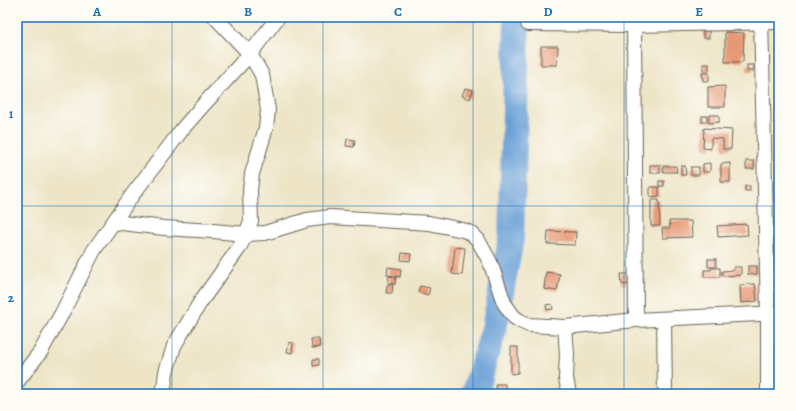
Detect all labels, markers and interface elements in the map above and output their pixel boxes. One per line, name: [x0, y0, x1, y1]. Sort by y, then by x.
text: A: [92, 3, 102, 20]
text: B: [244, 3, 252, 20]
text: C: [394, 3, 402, 20]
text: D: [543, 3, 553, 20]
text: E: [695, 3, 703, 20]
text: 1: [9, 105, 14, 122]
text: 2: [8, 289, 15, 306]

